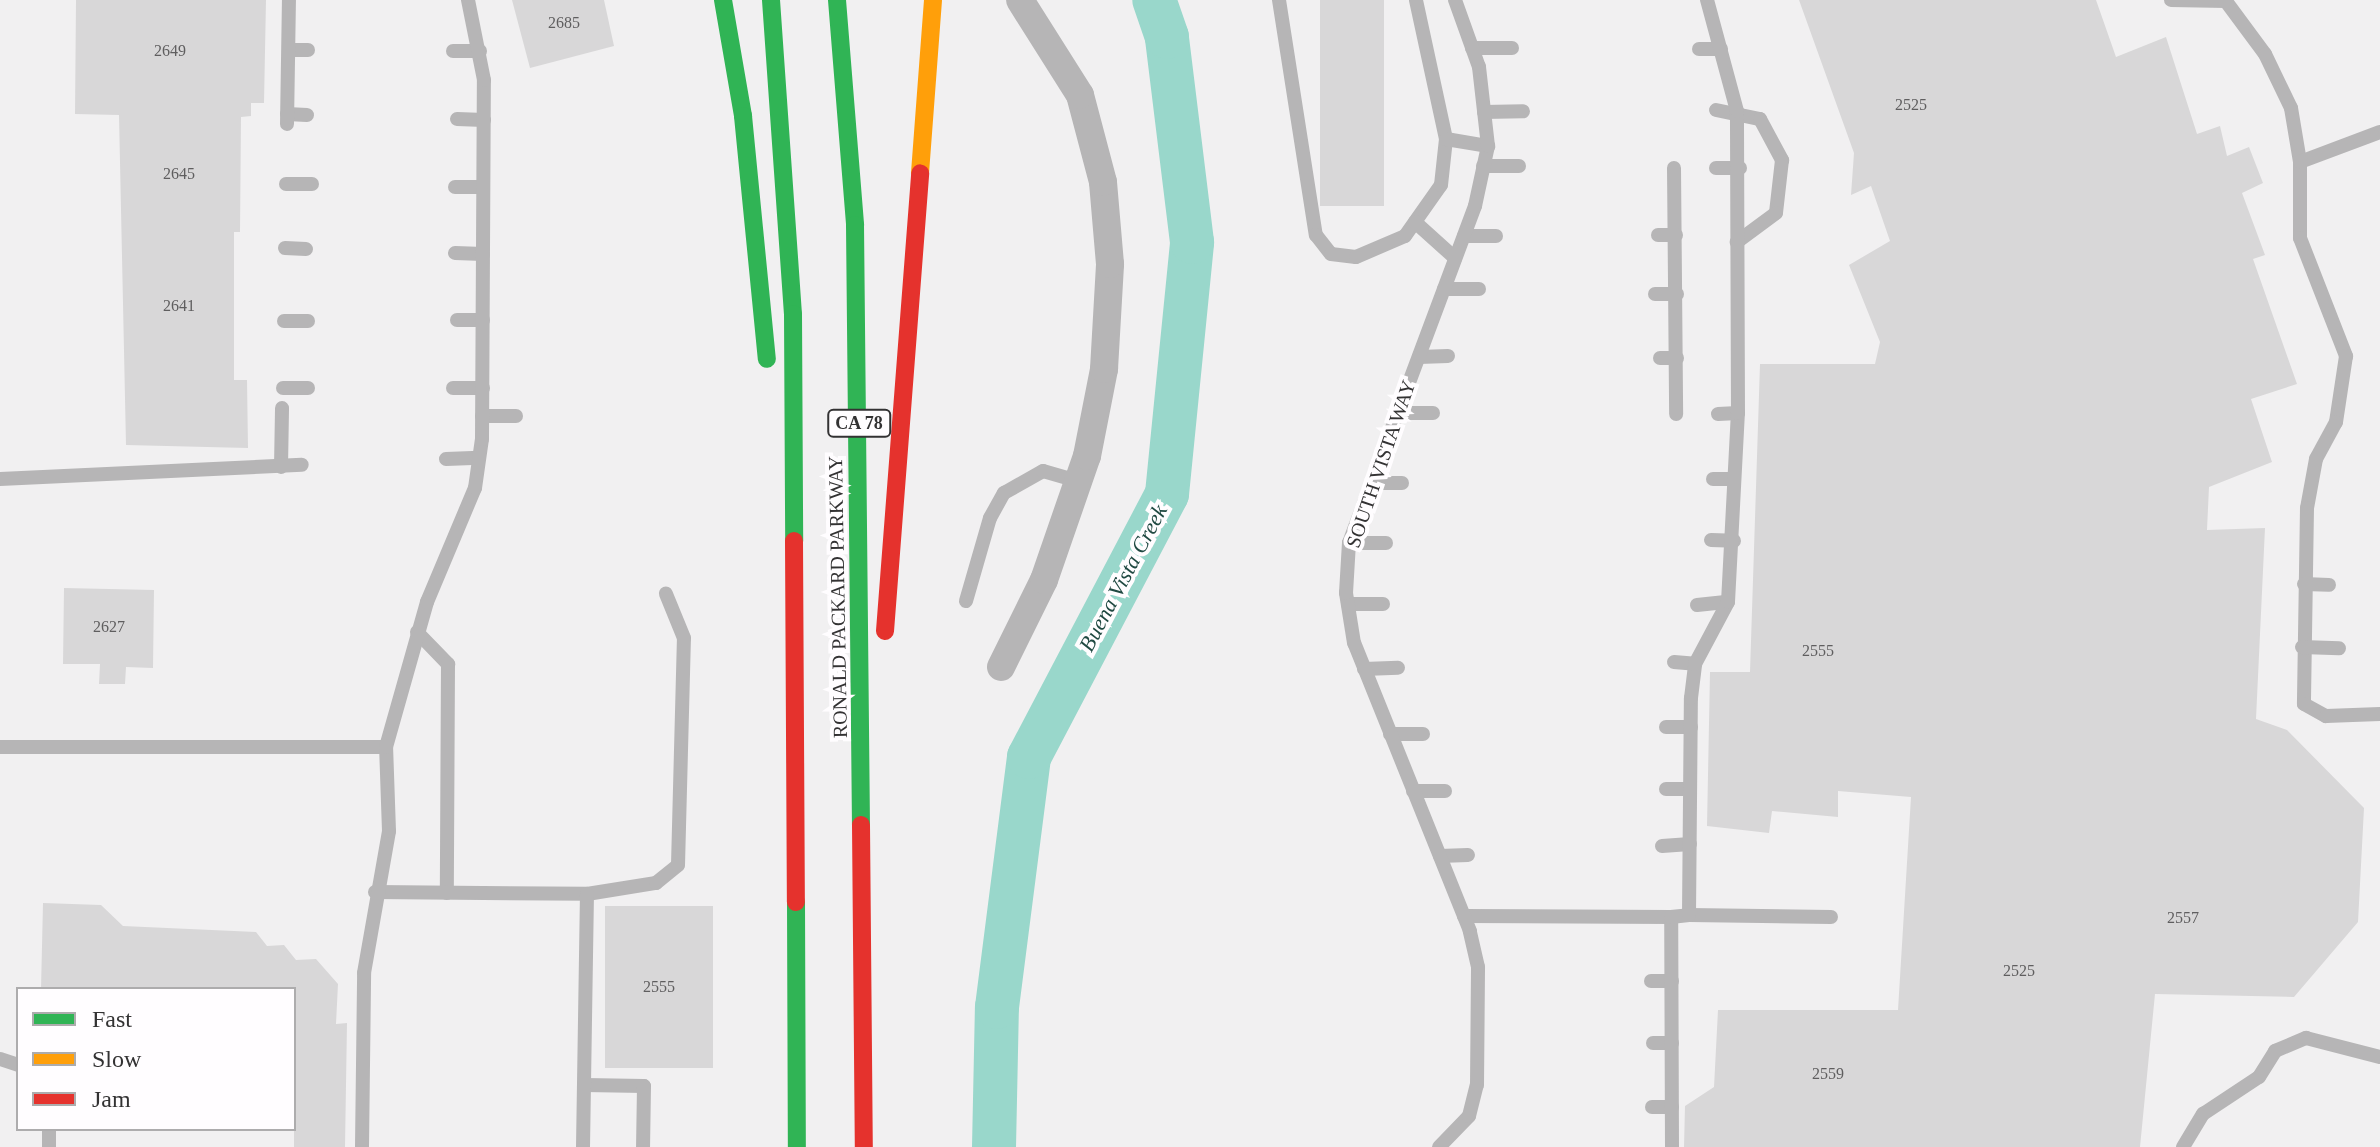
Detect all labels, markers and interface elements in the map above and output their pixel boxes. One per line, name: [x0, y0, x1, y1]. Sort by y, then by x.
house number: 2685: [548, 13, 580, 33]
house number: 2649: [154, 41, 186, 61]
house number: 2525: [1895, 95, 1927, 115]
house number: 2645: [163, 164, 195, 184]
house number: 2641: [163, 296, 195, 316]
street label: SOUTH VISTA WAY: [1341, 376, 1421, 552]
road number: CA 78: [825, 409, 893, 437]
street label: RONALD PACKARD PARKWAY: [824, 456, 852, 738]
water label: Buena Vista Creek: [1073, 500, 1173, 656]
house number: 2627: [93, 617, 125, 637]
house number: 2555: [1802, 641, 1834, 661]
house number: 2557: [2167, 908, 2199, 928]
house number: 2525: [2003, 961, 2035, 981]
house number: 2555: [643, 977, 675, 997]
legend: [16, 987, 296, 1131]
text: Fast: [92, 1006, 132, 1032]
text: Slow: [92, 1046, 141, 1072]
house number: 2559: [1812, 1064, 1844, 1084]
text: Jam: [92, 1086, 131, 1112]

